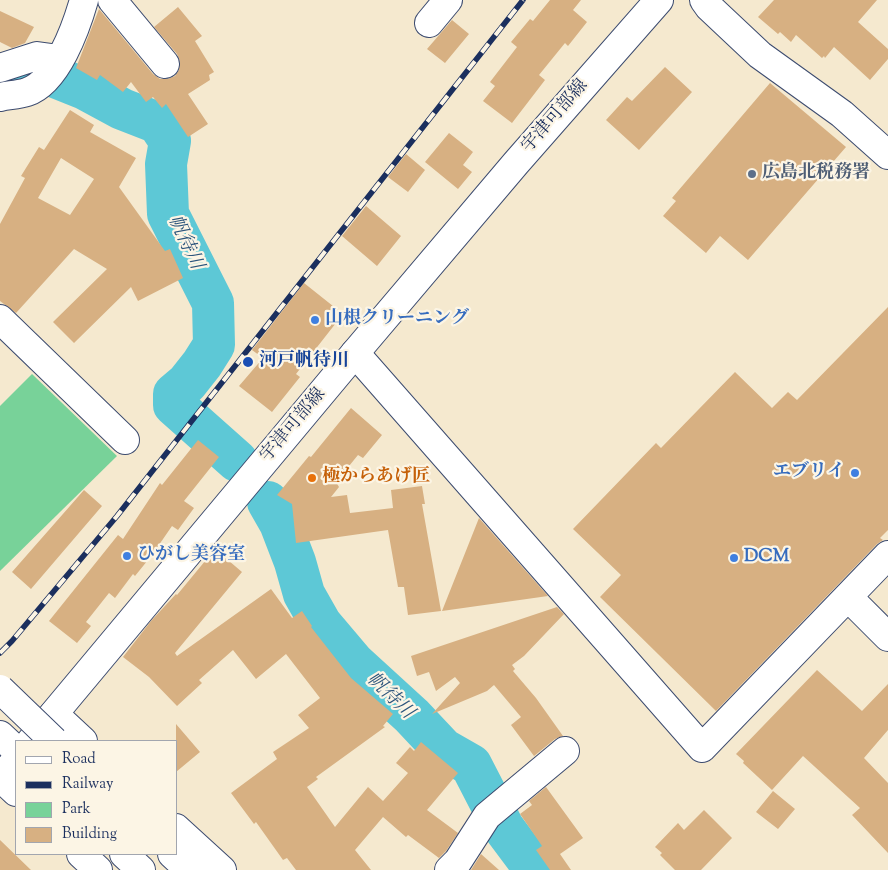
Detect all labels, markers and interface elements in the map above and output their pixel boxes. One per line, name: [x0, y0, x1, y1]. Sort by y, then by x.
street label: 宇津可部線: [518, 76, 594, 158]
place label: 広島北税務署: [762, 163, 870, 185]
marker: 広島北税務署: [746, 168, 758, 180]
water label: 帆待川: [162, 212, 206, 274]
place label: 山根クリーニング: [325, 309, 469, 331]
marker: 山根クリーニング: [309, 314, 321, 326]
place label: 河戸帆待川: [259, 351, 349, 373]
marker: 河戸帆待川: [241, 355, 255, 369]
street label: 宇津可部線: [257, 385, 331, 467]
place label: エブリイ: [773, 462, 845, 484]
place label: 極からあげ匠: [322, 467, 430, 489]
marker: エブリイ: [849, 467, 861, 479]
marker: 極からあげ匠: [306, 472, 318, 484]
place label: ひがし美容室: [137, 545, 245, 567]
place label: DCM: [744, 547, 789, 569]
marker: ひがし美容室: [121, 550, 133, 562]
marker: DCM: [728, 552, 740, 564]
water label: 帆待川: [361, 669, 417, 725]
legend: [15, 740, 178, 855]
text: Road: [62, 749, 96, 770]
text: Railway: [62, 774, 113, 795]
text: Park: [62, 799, 91, 820]
text: Building: [62, 824, 117, 845]

